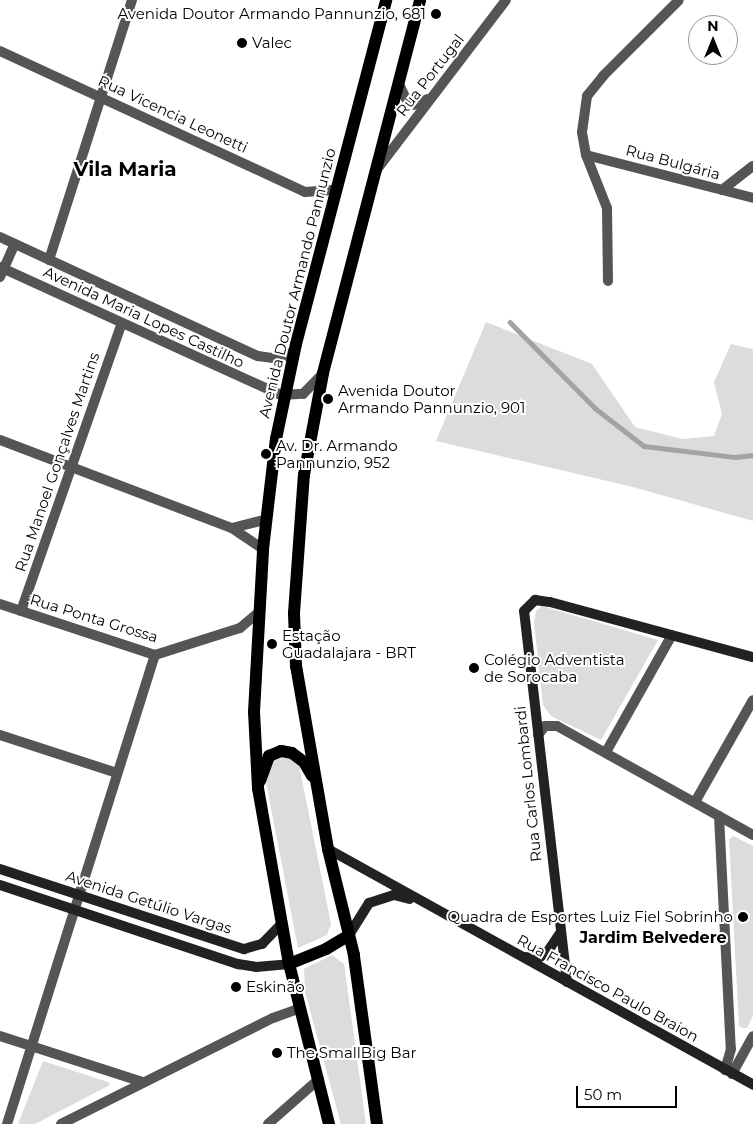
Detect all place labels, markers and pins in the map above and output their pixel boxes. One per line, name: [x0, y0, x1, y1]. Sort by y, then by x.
place label: Avenida Doutor Armando Pannunzio, 681: [117, 5, 426, 23]
marker: Avenida Doutor Armando Pannunzio, 681: [430, 8, 442, 20]
place label: Valec: [252, 34, 292, 52]
marker: Valec: [236, 37, 248, 49]
place label: Avenida Doutor Armando Pannunzio, 901: [338, 381, 525, 416]
marker: Avenida Doutor Armando Pannunzio, 901: [322, 393, 334, 405]
place label: Av. Dr. Armando Pannunzio, 952: [276, 436, 398, 471]
marker: Av. Dr. Armando Pannunzio, 952: [260, 448, 272, 460]
place label: Estação Guadalajara - BRT: [282, 626, 416, 661]
marker: Estação Guadalajara - BRT: [266, 638, 278, 650]
place label: Colégio Adventista de Sorocaba: [484, 650, 624, 685]
marker: Colégio Adventista de Sorocaba: [468, 662, 480, 674]
place label: Quadra de Esportes Luiz Fiel Sobrinho: [447, 908, 733, 926]
marker: Quadra de Esportes Luiz Fiel Sobrinho: [737, 911, 749, 923]
place label: Eskinão: [246, 978, 305, 996]
marker: Eskinão: [230, 981, 242, 993]
place label: The SmallBig Bar: [287, 1044, 417, 1062]
marker: The SmallBig Bar: [271, 1047, 283, 1059]

